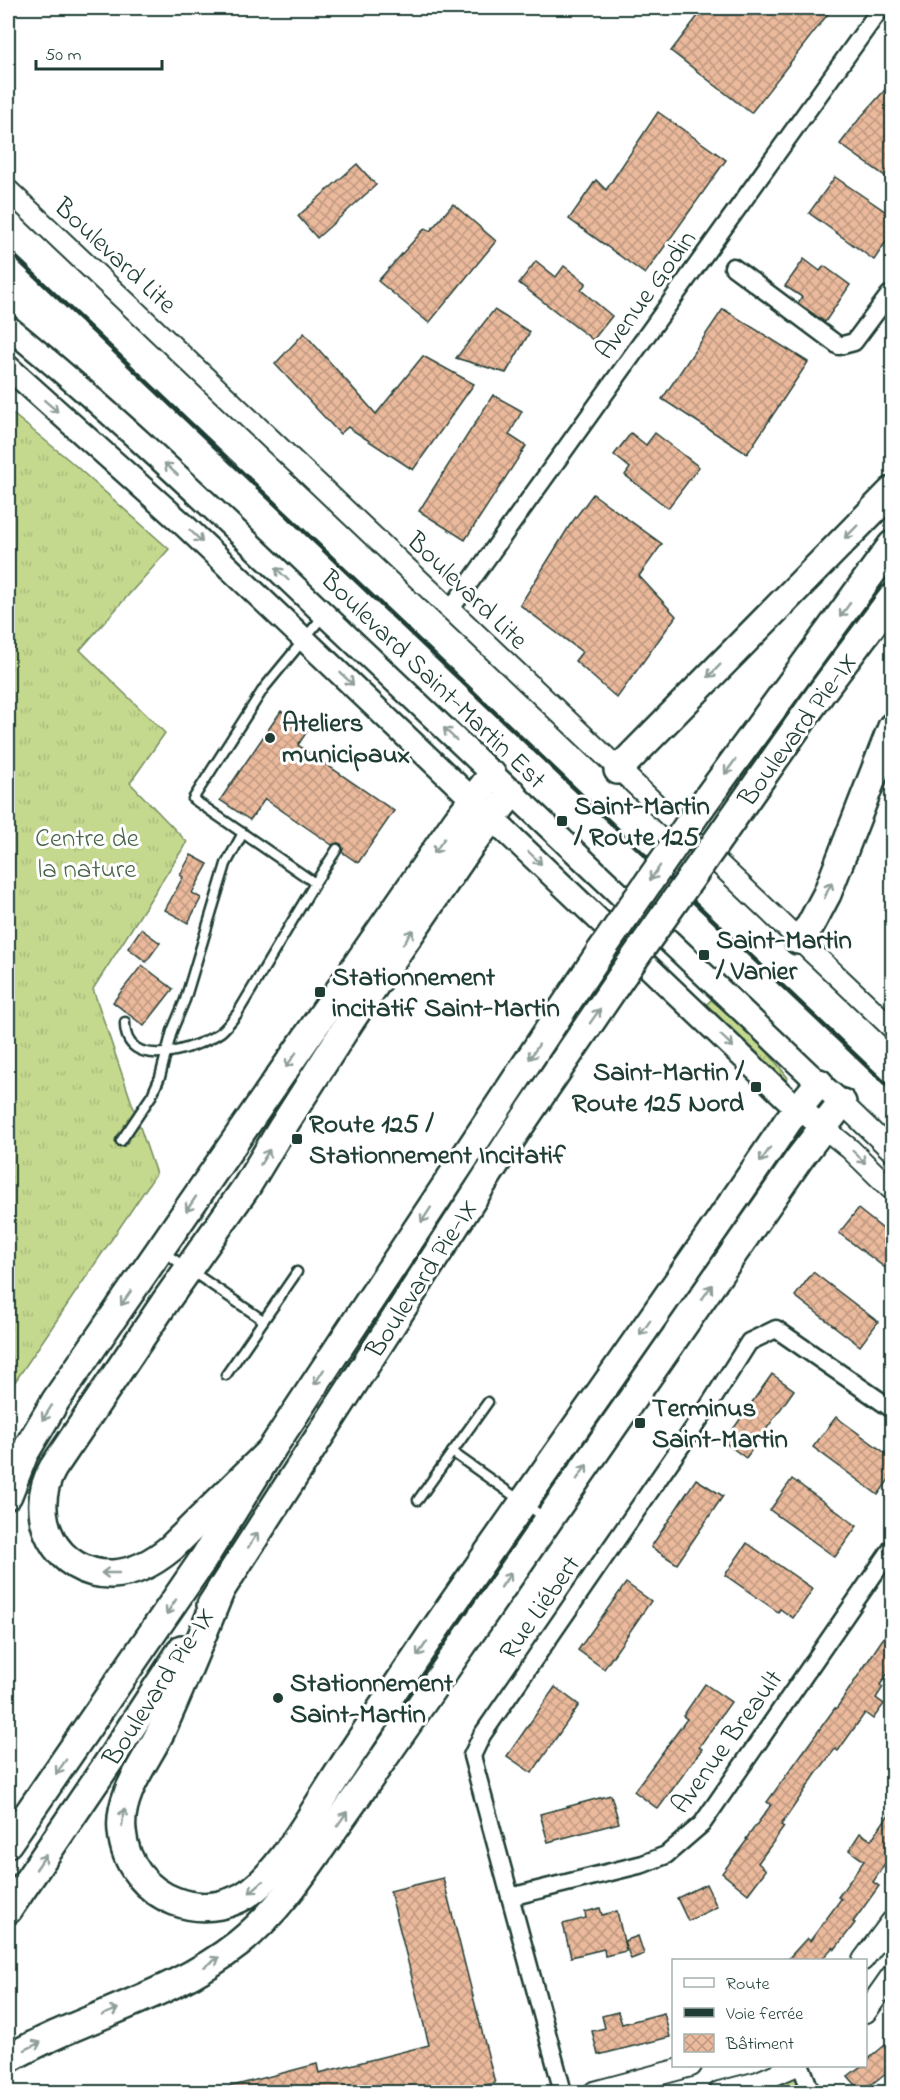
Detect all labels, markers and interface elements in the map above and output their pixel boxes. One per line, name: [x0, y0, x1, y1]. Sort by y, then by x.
scale bar: [36, 33, 162, 71]
text: 50 m: [45, 43, 82, 69]
street label: Boulevard Lite: [43, 189, 185, 325]
street label: Avenue Godin: [587, 223, 707, 368]
one-way arrow: [43, 399, 58, 413]
one-way arrow: [163, 462, 178, 476]
street label: Boulevard Lite: [396, 523, 536, 660]
one-way arrow: [844, 525, 859, 540]
one-way arrow: [188, 529, 203, 543]
street label: Boulevard Saint-Martin Est: [310, 561, 554, 799]
one-way arrow: [275, 567, 290, 582]
one-way arrow: [839, 601, 852, 617]
street label: Boulevard Pie-IX: [729, 645, 868, 817]
one-way arrow: [707, 663, 721, 678]
one-way arrow: [339, 672, 354, 687]
place label: Ateliers municipaux: [282, 705, 410, 775]
one-way arrow: [442, 727, 457, 741]
marker: Ateliers municipaux: [263, 731, 277, 745]
one-way arrow: [724, 758, 736, 774]
place label: Saint-Martin / Route 125: [573, 788, 710, 858]
marker: Saint-Martin / Route 125: [555, 814, 569, 828]
park label: Centre de la nature: [35, 820, 140, 890]
one-way arrow: [433, 837, 445, 854]
one-way arrow: [528, 850, 543, 865]
one-way arrow: [649, 865, 661, 881]
one-way arrow: [823, 882, 834, 900]
place label: Saint-Martin / Vanier: [715, 922, 852, 992]
one-way arrow: [402, 930, 414, 946]
marker: Saint-Martin / Vanier: [697, 948, 711, 962]
place label: Stationnement incitatif Saint-Martin: [332, 959, 560, 1029]
marker: Stationnement incitatif Saint-Martin: [313, 985, 327, 999]
one-way arrow: [589, 1008, 601, 1024]
one-way arrow: [720, 1034, 735, 1048]
one-way arrow: [527, 1043, 539, 1060]
one-way arrow: [285, 1051, 297, 1068]
place label: Saint-Martin / Route 125 Nord: [572, 1054, 745, 1124]
marker: Saint-Martin / Route 125 Nord: [749, 1080, 763, 1094]
place label: Route 125 / Stationnement Incitatif: [309, 1106, 566, 1176]
marker: Route 125 / Stationnement Incitatif: [290, 1132, 304, 1146]
one-way arrow: [759, 1147, 771, 1163]
one-way arrow: [259, 1149, 271, 1166]
one-way arrow: [851, 1150, 866, 1165]
street label: Boulevard Pie-IX: [356, 1192, 489, 1367]
one-way arrow: [185, 1195, 197, 1212]
one-way arrow: [420, 1206, 432, 1222]
one-way arrow: [701, 1284, 713, 1300]
one-way arrow: [120, 1289, 132, 1305]
one-way arrow: [639, 1320, 651, 1336]
one-way arrow: [312, 1369, 325, 1386]
place label: Terminus Saint-Martin: [652, 1390, 788, 1460]
one-way arrow: [41, 1404, 53, 1421]
marker: Terminus Saint-Martin: [633, 1416, 647, 1430]
one-way arrow: [576, 1465, 588, 1481]
one-way arrow: [247, 1532, 259, 1549]
street label: Rue Liébert: [491, 1548, 591, 1669]
one-way arrow: [100, 1567, 120, 1579]
one-way arrow: [500, 1573, 512, 1589]
one-way arrow: [165, 1598, 177, 1614]
street label: Boulevard Pie-IX: [93, 1600, 226, 1775]
one-way arrow: [416, 1640, 428, 1656]
street label: Avenue Breault: [662, 1662, 794, 1823]
place label: Stationnement Saint-Martin: [290, 1665, 454, 1735]
marker: Stationnement Saint-Martin: [271, 1691, 285, 1705]
one-way arrow: [55, 1759, 67, 1775]
one-way arrow: [118, 1807, 129, 1827]
one-way arrow: [336, 1811, 348, 1827]
one-way arrow: [35, 1854, 47, 1870]
one-way arrow: [249, 1879, 265, 1893]
one-way arrow: [203, 1956, 220, 1968]
legend: [672, 1959, 867, 2067]
text: Route: [726, 1972, 771, 1998]
text: Voie ferrée: [725, 2002, 804, 2028]
one-way arrow: [100, 2006, 119, 2017]
text: Bâtiment: [725, 2032, 794, 2058]
one-way arrow: [23, 2039, 41, 2051]

